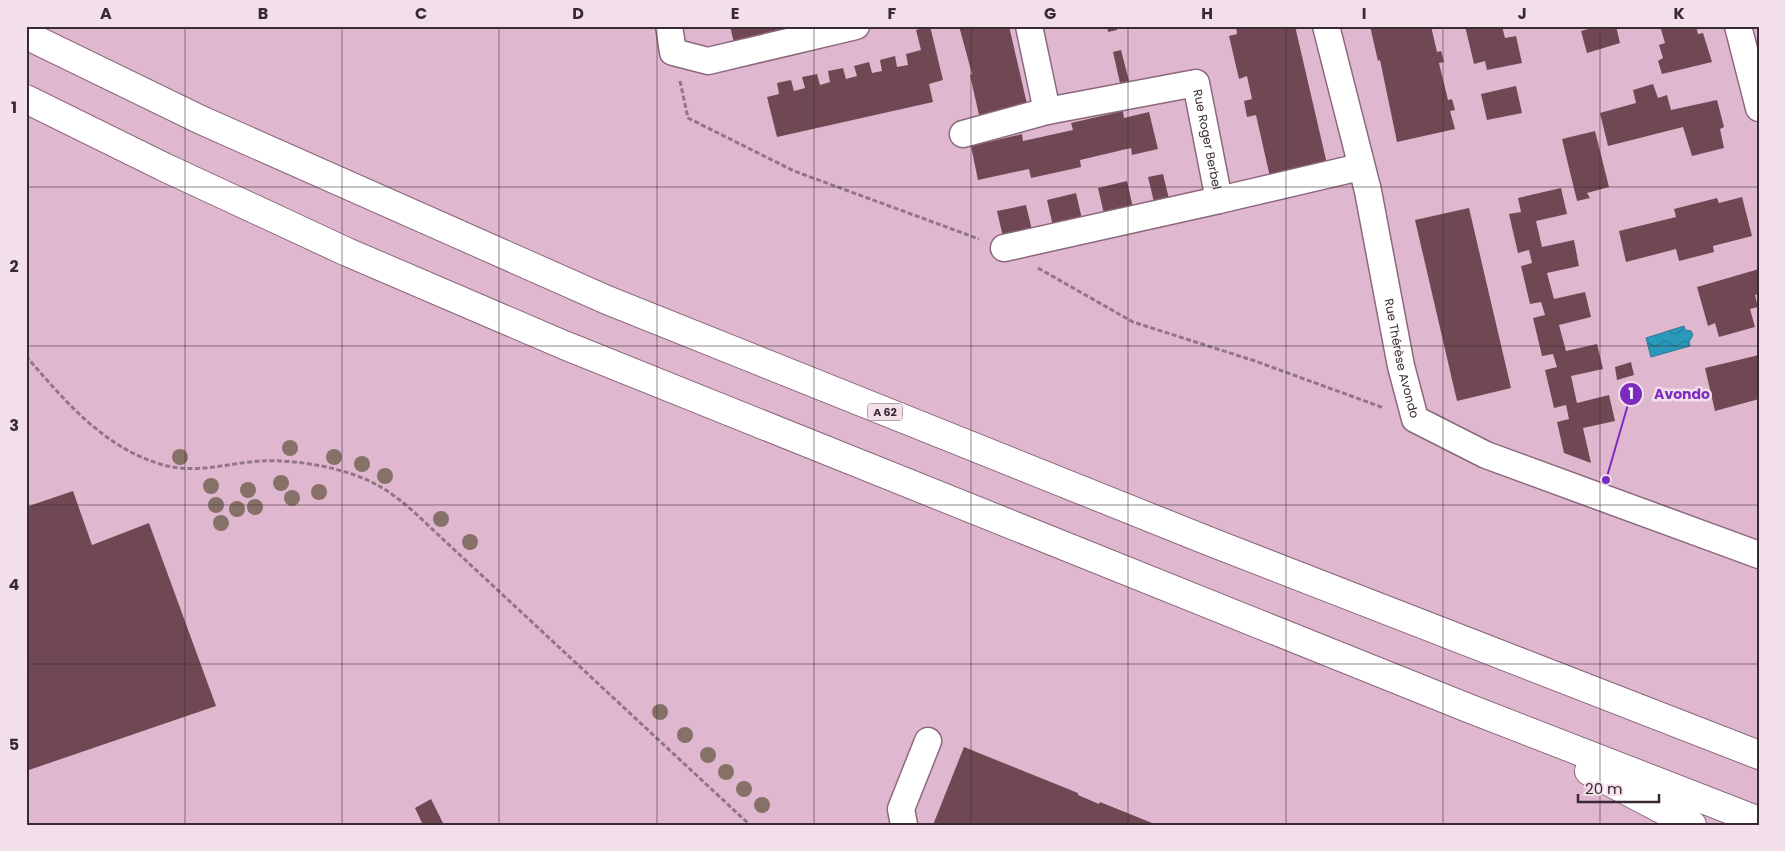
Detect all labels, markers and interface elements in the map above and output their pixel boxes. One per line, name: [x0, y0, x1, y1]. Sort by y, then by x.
text: A: [100, 2, 112, 25]
text: B: [258, 2, 268, 25]
text: C: [415, 2, 427, 25]
text: D: [572, 2, 584, 25]
text: E: [731, 2, 739, 25]
text: F: [888, 2, 897, 25]
text: G: [1044, 2, 1056, 25]
text: H: [1201, 2, 1213, 25]
text: I: [1362, 2, 1366, 25]
text: J: [1517, 2, 1527, 25]
text: K: [1673, 2, 1685, 25]
street label: Rue Roger Berbel: [1189, 88, 1226, 191]
text: 1: [11, 96, 17, 119]
text: 2: [9, 255, 19, 278]
street label: Rue Thérèse Avondo: [1380, 297, 1424, 420]
callout: Avondo: [1619, 379, 1720, 408]
text: 1: [1628, 383, 1634, 404]
text: Avondo: [1654, 384, 1710, 404]
road number: A 62: [868, 404, 902, 421]
text: 3: [9, 414, 19, 437]
text: 4: [9, 573, 20, 596]
text: 5: [9, 733, 19, 756]
scale bar: [1578, 771, 1659, 803]
text: 20 m: [1585, 778, 1623, 799]

